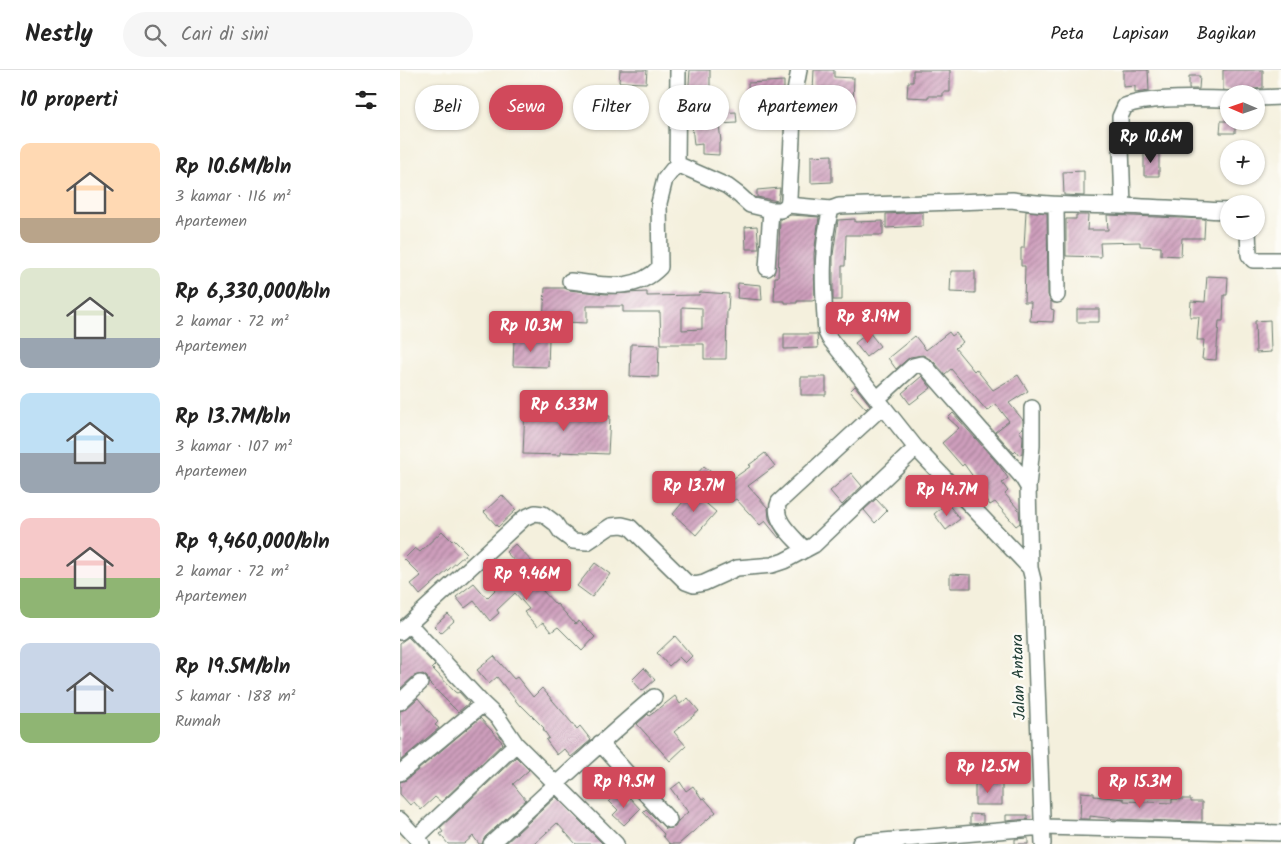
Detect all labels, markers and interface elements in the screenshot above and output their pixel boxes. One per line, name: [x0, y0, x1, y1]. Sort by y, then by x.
search box: [123, 12, 473, 57]
text: Nestly: [25, 15, 93, 54]
text: Cari di sini: [181, 20, 268, 50]
text: Peta: [1051, 20, 1084, 49]
text: Lapisan: [1112, 20, 1169, 49]
text: Bagikan: [1197, 20, 1256, 49]
icon: search: [141, 21, 169, 49]
text: 10 properti: [20, 84, 118, 117]
chip: Beli: [415, 85, 479, 130]
chip: Sewa: [489, 85, 563, 130]
chip: Filter: [573, 85, 649, 130]
chip: Baru: [659, 85, 729, 130]
chip: Apartemen: [739, 85, 856, 130]
north arrow: [1220, 85, 1265, 130]
map controls: [1220, 85, 1265, 240]
icon: filters: [352, 86, 380, 114]
pin: Rp 10.6M: [1099, 122, 1203, 164]
text: Rp 10.6M: [1120, 125, 1182, 150]
button: +: [1220, 140, 1265, 185]
text: Rp 10.6M/bln: [175, 151, 291, 184]
icon: home: [60, 163, 120, 223]
text: 3 kamar · 116 m²: [175, 184, 291, 209]
button: −: [1220, 195, 1265, 240]
text: Apartemen: [175, 209, 247, 234]
text: Rp 6,330,000/bln: [175, 276, 331, 309]
icon: home: [60, 288, 120, 348]
pin: Rp 8.19M: [816, 302, 920, 344]
text: Rp 8.19M: [837, 305, 899, 330]
text: 2 kamar · 72 m²: [175, 309, 289, 334]
pin: Rp 10.3M: [479, 310, 583, 353]
text: Rp 10.3M: [500, 314, 562, 339]
text: Apartemen: [175, 334, 247, 359]
pin: Rp 6.33M: [512, 390, 616, 432]
text: Rp 6.33M: [531, 393, 597, 418]
text: Rp 13.7M/bln: [175, 401, 291, 434]
icon: home: [60, 413, 120, 473]
text: 3 kamar · 107 m²: [175, 434, 292, 459]
text: Apartemen: [175, 459, 247, 484]
pin: Rp 13.7M: [642, 470, 746, 513]
text: Rp 13.7M: [663, 474, 725, 499]
pin: Rp 14.7M: [895, 474, 999, 517]
text: Rp 14.7M: [916, 478, 978, 503]
text: Rp 9,460,000/bln: [175, 526, 330, 559]
icon: home: [60, 538, 120, 598]
pin: Rp 9.46M: [475, 558, 579, 601]
text: 2 kamar · 72 m²: [175, 559, 289, 584]
text: Rp 9.46M: [494, 562, 560, 587]
text: Apartemen: [175, 584, 247, 609]
street label: Jalan Antara: [1005, 634, 1033, 720]
text: Rp 19.5M/bln: [175, 651, 291, 684]
icon: home: [60, 663, 120, 723]
text: 5 kamar · 188 m²: [175, 684, 296, 709]
text: Rumah: [175, 709, 221, 734]
pin: Rp 12.5M: [936, 752, 1040, 794]
text: Rp 12.5M: [957, 755, 1019, 780]
pin: Rp 19.5M: [572, 766, 676, 809]
pin: Rp 15.3M: [1088, 766, 1192, 809]
text: Rp 19.5M: [593, 770, 655, 795]
text: Rp 15.3M: [1109, 770, 1171, 795]

